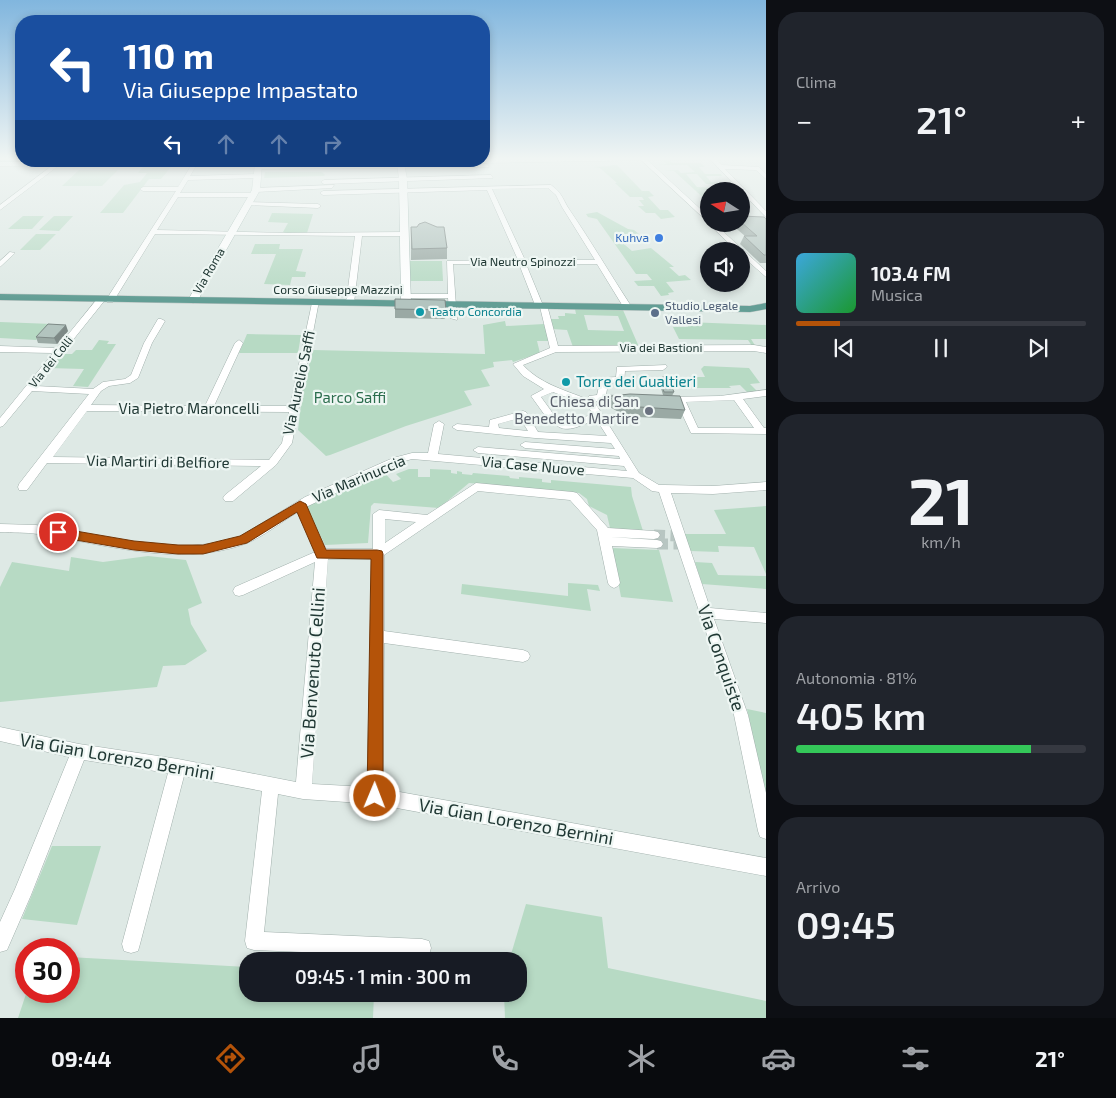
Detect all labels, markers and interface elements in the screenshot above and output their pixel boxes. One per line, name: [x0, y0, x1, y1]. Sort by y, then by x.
text: 110 m: [123, 34, 214, 76]
icon: left: [40, 35, 105, 100]
text: Clima: [796, 72, 837, 91]
text: Via Giuseppe Impastato: [123, 76, 358, 102]
text: 21°: [916, 96, 967, 142]
text: −: [796, 103, 812, 137]
text: +: [1071, 103, 1086, 137]
icon: left: [159, 130, 187, 158]
icon: ahead: [212, 130, 240, 158]
icon: ahead: [265, 130, 293, 158]
icon: right: [318, 130, 346, 158]
north arrow: [700, 182, 750, 232]
map controls: [700, 182, 750, 292]
place label: Kuhva: [615, 230, 649, 244]
marker: Kuhva: [653, 232, 665, 244]
button: sound: [700, 242, 750, 292]
street label: Via Roma: [189, 245, 227, 296]
street label: Via Neutro Spinozzi: [470, 254, 576, 268]
text: 103.4 FM: [871, 262, 951, 285]
street label: Corso Giuseppe Mazzini: [273, 282, 403, 296]
text: Musica: [871, 285, 923, 304]
place label: Studio Legale Vallesi: [665, 298, 738, 326]
place label: Teatro Concordia: [430, 304, 522, 318]
marker: Teatro Concordia: [414, 306, 426, 318]
marker: Studio Legale Vallesi: [649, 307, 661, 319]
street label: Via Aurelio Saffi: [278, 329, 318, 437]
street label: Via dei Colli: [25, 333, 75, 390]
icon: previous: [830, 334, 858, 362]
icon: pause: [927, 334, 955, 362]
icon: next: [1024, 334, 1052, 362]
street label: Via dei Bastioni: [620, 340, 702, 354]
place label: Torre dei Gualtieri: [576, 372, 696, 390]
marker: Torre dei Gualtieri: [560, 376, 572, 388]
park label: Parco Saffi: [314, 388, 386, 406]
place label: Chiesa di San Benedetto Martire: [514, 392, 639, 427]
street label: Via Pietro Maroncelli: [119, 399, 259, 417]
marker: Chiesa di San Benedetto Martire: [643, 405, 655, 417]
street label: Via Marinuccia: [309, 450, 408, 506]
street label: Via Martiri di Belfiore: [86, 451, 230, 471]
street label: Via Case Nuove: [481, 452, 586, 478]
text: 21: [908, 460, 974, 538]
pin: [37, 511, 79, 553]
icon: arrive: [44, 518, 72, 546]
text: km/h: [921, 532, 961, 551]
street label: Via Benvenuto Cellini: [295, 587, 329, 759]
street label: Via Conquiste: [693, 602, 750, 714]
text: Autonomia · 81%: [796, 668, 917, 687]
text: 405 km: [796, 692, 926, 738]
street label: Via Gian Lorenzo Bernini: [18, 728, 216, 784]
position arrow: [348, 769, 400, 821]
street label: Via Gian Lorenzo Bernini: [417, 793, 615, 849]
text: Arrivo: [796, 877, 840, 896]
text: 09:45: [796, 901, 896, 947]
speed limit sign: 30: [15, 938, 80, 1003]
text: 09:45 · 1 min · 300 m: [295, 965, 471, 988]
icon: directions: [213, 1041, 248, 1076]
icon: music: [350, 1041, 385, 1076]
icon: phone: [487, 1041, 522, 1076]
icon: climate: [624, 1041, 659, 1076]
icon: car: [761, 1041, 796, 1076]
icon: filters: [898, 1041, 933, 1076]
text: 09:44: [51, 1045, 112, 1071]
text: 21°: [1035, 1045, 1065, 1071]

